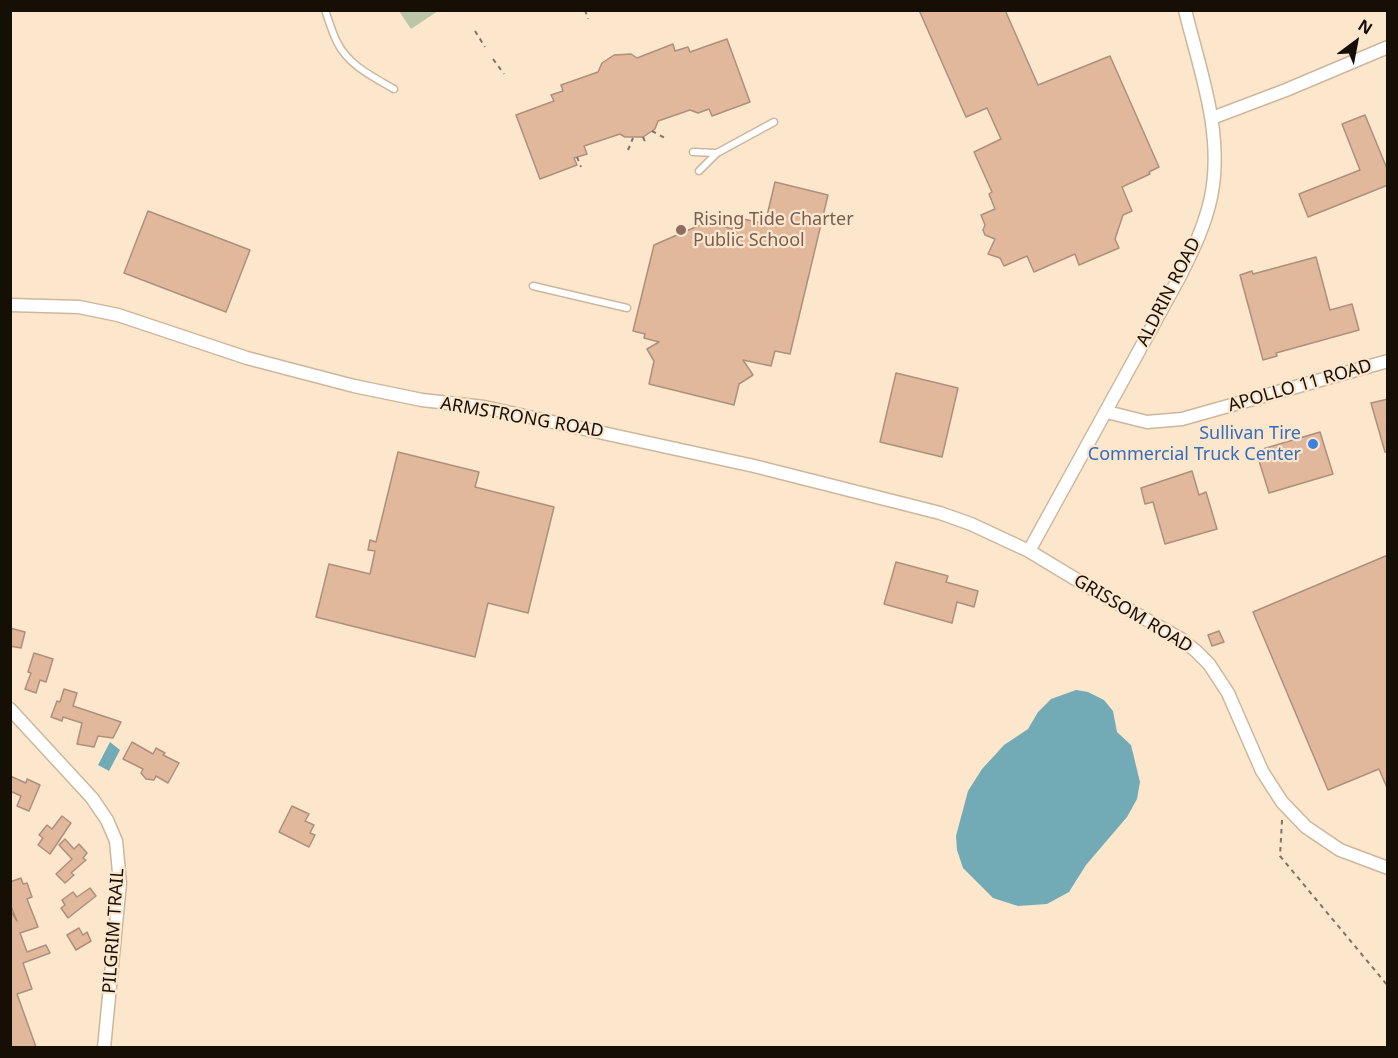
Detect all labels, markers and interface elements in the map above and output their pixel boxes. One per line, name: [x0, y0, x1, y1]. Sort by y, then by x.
north arrow: [1326, 12, 1386, 72]
text: N: [1354, 14, 1377, 40]
place label: Rising Tide Charter Public School: [693, 209, 854, 252]
marker: Rising Tide Charter Public School: [674, 223, 688, 237]
street label: ALDRIN ROAD: [1132, 234, 1206, 350]
street label: APOLLO 11 ROAD: [1226, 355, 1374, 417]
street label: ARMSTRONG ROAD: [439, 393, 605, 443]
place label: Sullivan Tire Commercial Truck Center: [1088, 423, 1301, 466]
marker: Sullivan Tire Commercial Truck Center: [1306, 437, 1320, 451]
street label: GRISSOM ROAD: [1070, 570, 1196, 658]
street label: PILGRIM TRAIL: [99, 868, 129, 994]

